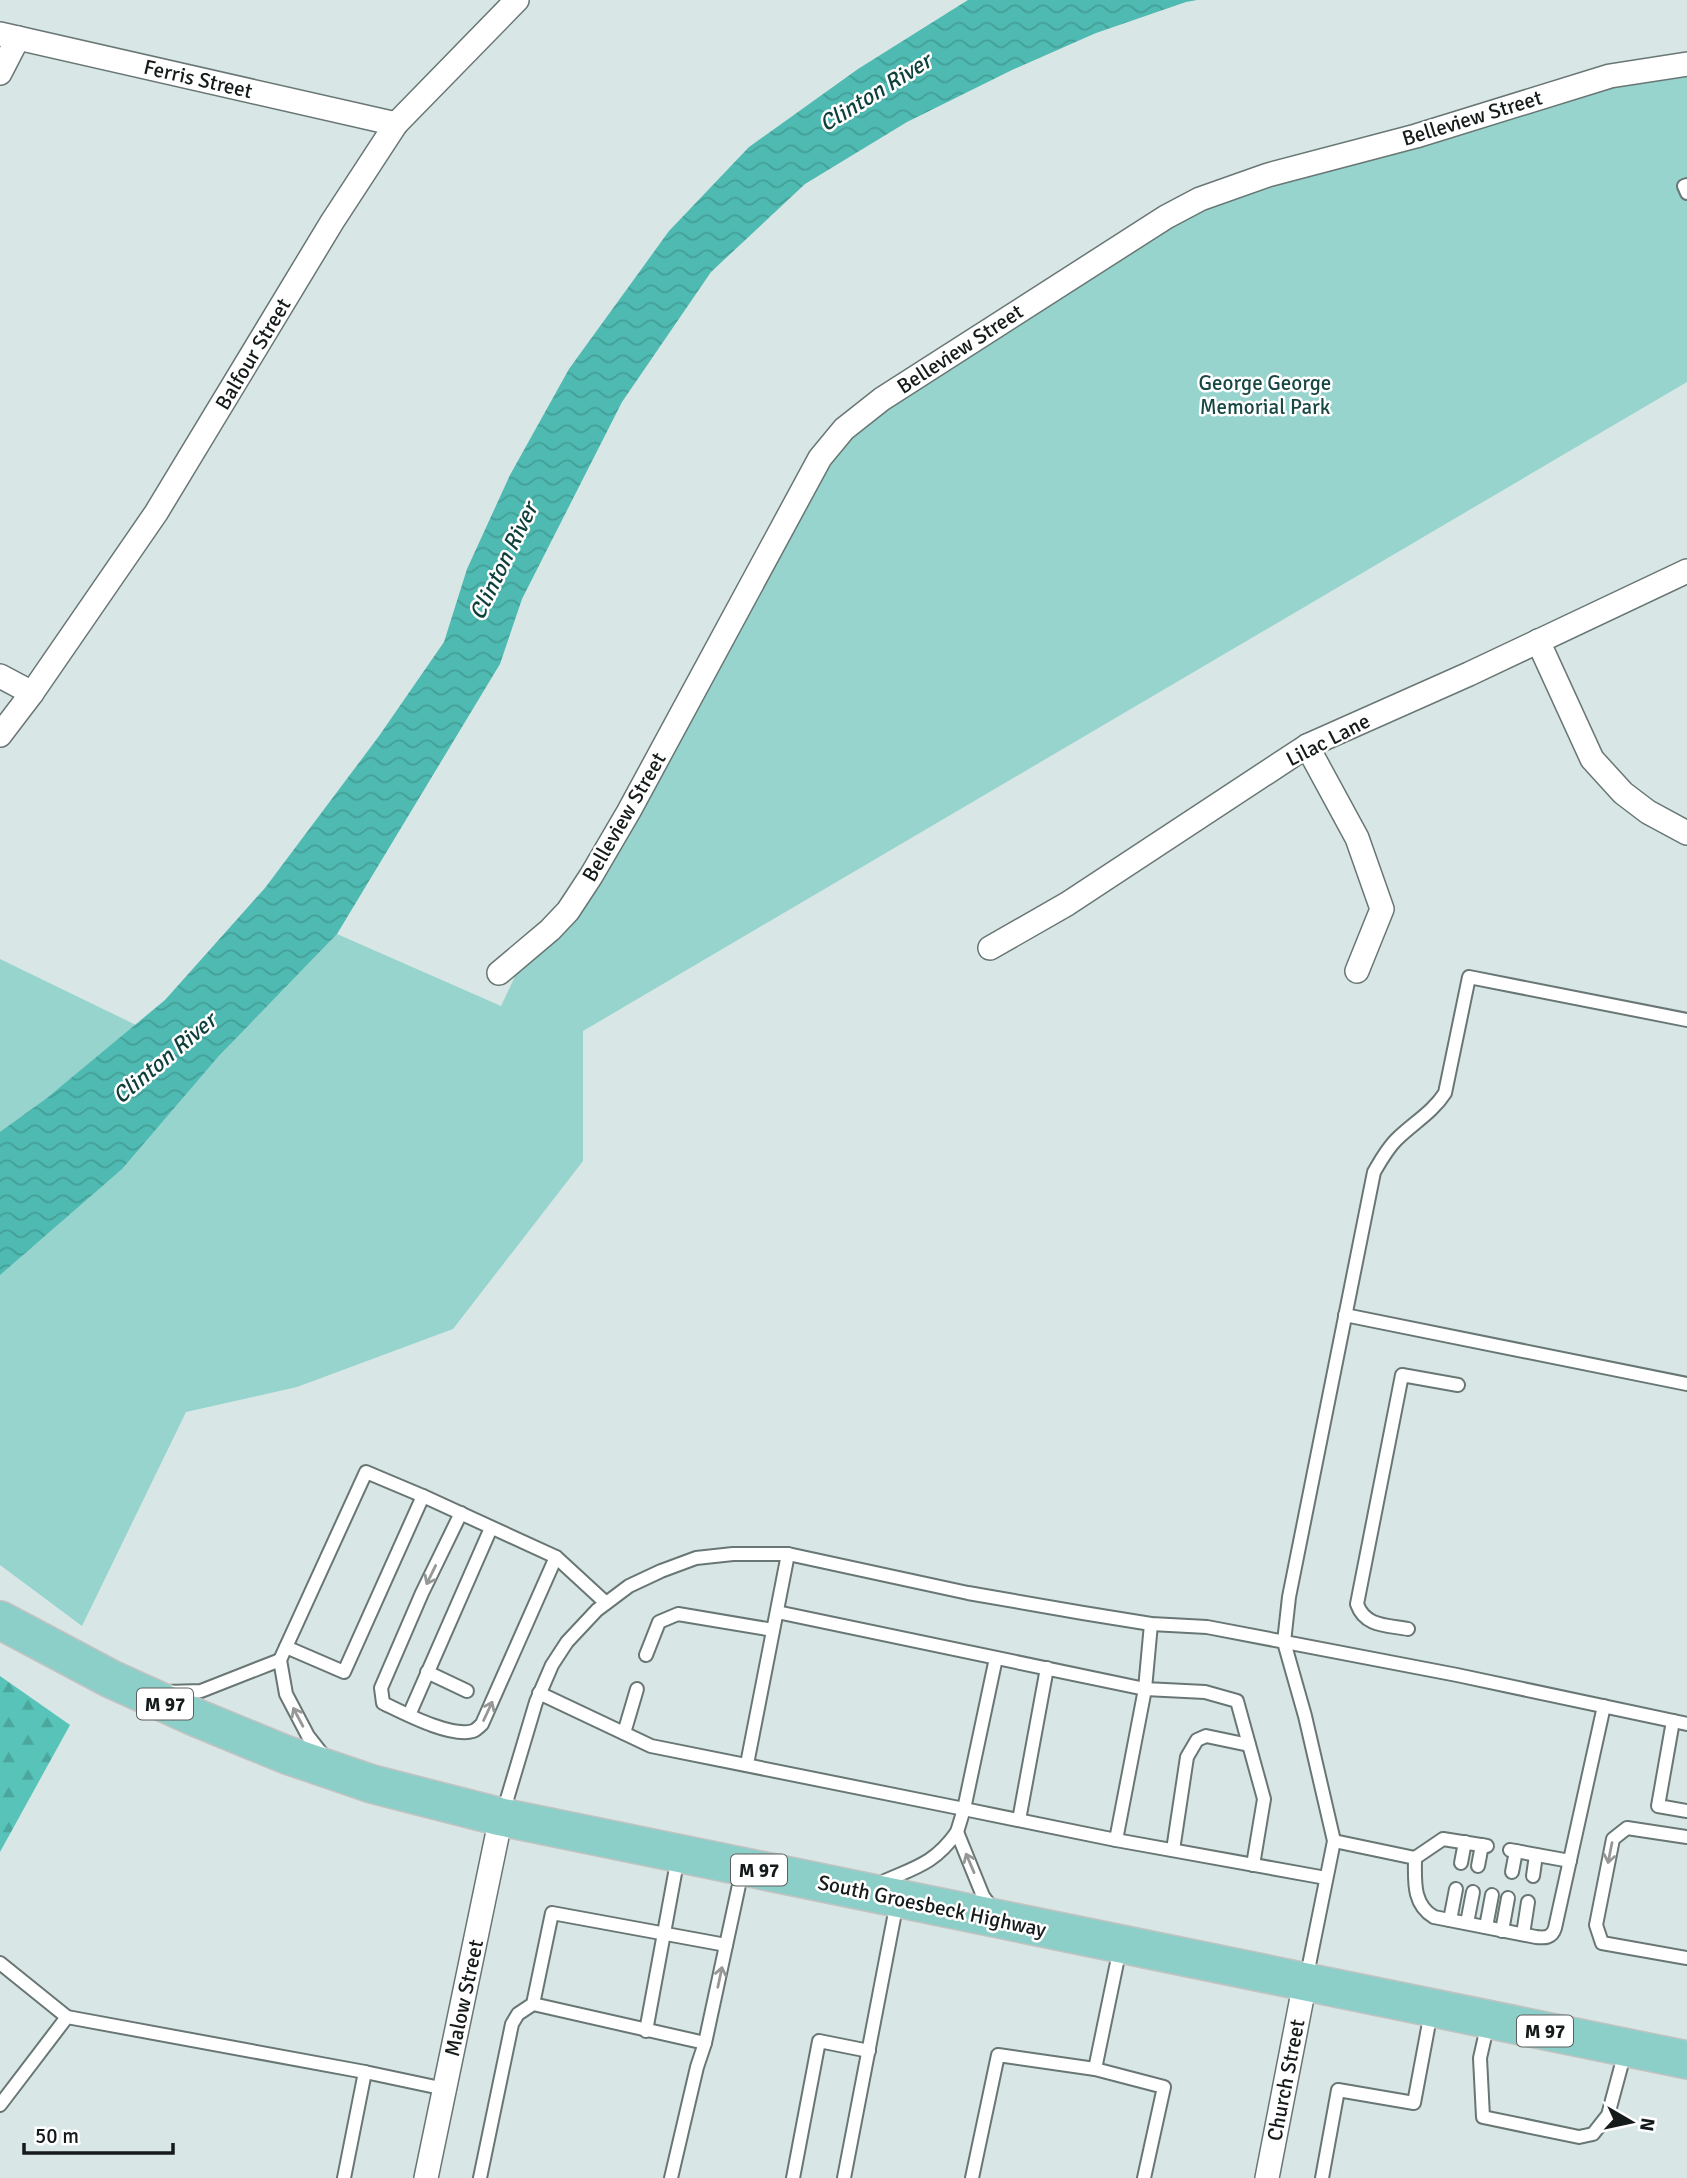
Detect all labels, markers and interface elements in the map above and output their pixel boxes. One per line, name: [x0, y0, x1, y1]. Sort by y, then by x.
water label: Clinton River: [814, 45, 940, 138]
street label: Ferris Street: [141, 54, 255, 104]
street label: Belleview Street: [1399, 84, 1545, 152]
street label: Balfour Street: [209, 293, 297, 415]
street label: Belleview Street: [892, 299, 1028, 399]
park label: George George Memorial Park: [1199, 370, 1331, 420]
water label: Clinton River: [463, 495, 546, 625]
street label: Lilac Lane: [1282, 708, 1374, 772]
street label: Belleview Street: [576, 748, 672, 886]
water label: Clinton River: [106, 1004, 225, 1110]
one-way arrow: [424, 1564, 437, 1585]
road number: M 97: [137, 1688, 193, 1720]
one-way arrow: [483, 1701, 496, 1722]
one-way arrow: [291, 1707, 304, 1728]
one-way arrow: [1603, 1841, 1616, 1864]
one-way arrow: [963, 1853, 976, 1875]
road number: M 97: [731, 1854, 787, 1886]
street label: South Groesbeck Highway: [815, 1869, 1049, 1943]
street label: Malow Street: [439, 1937, 489, 2059]
one-way arrow: [713, 1966, 727, 1989]
road number: M 97: [1517, 2016, 1573, 2047]
street label: Church Street: [1261, 2017, 1311, 2143]
north arrow: [1596, 2087, 1666, 2157]
scale bar: [24, 2112, 173, 2156]
text: N: [1634, 2116, 1660, 2133]
text: 50 m: [35, 2123, 79, 2149]

